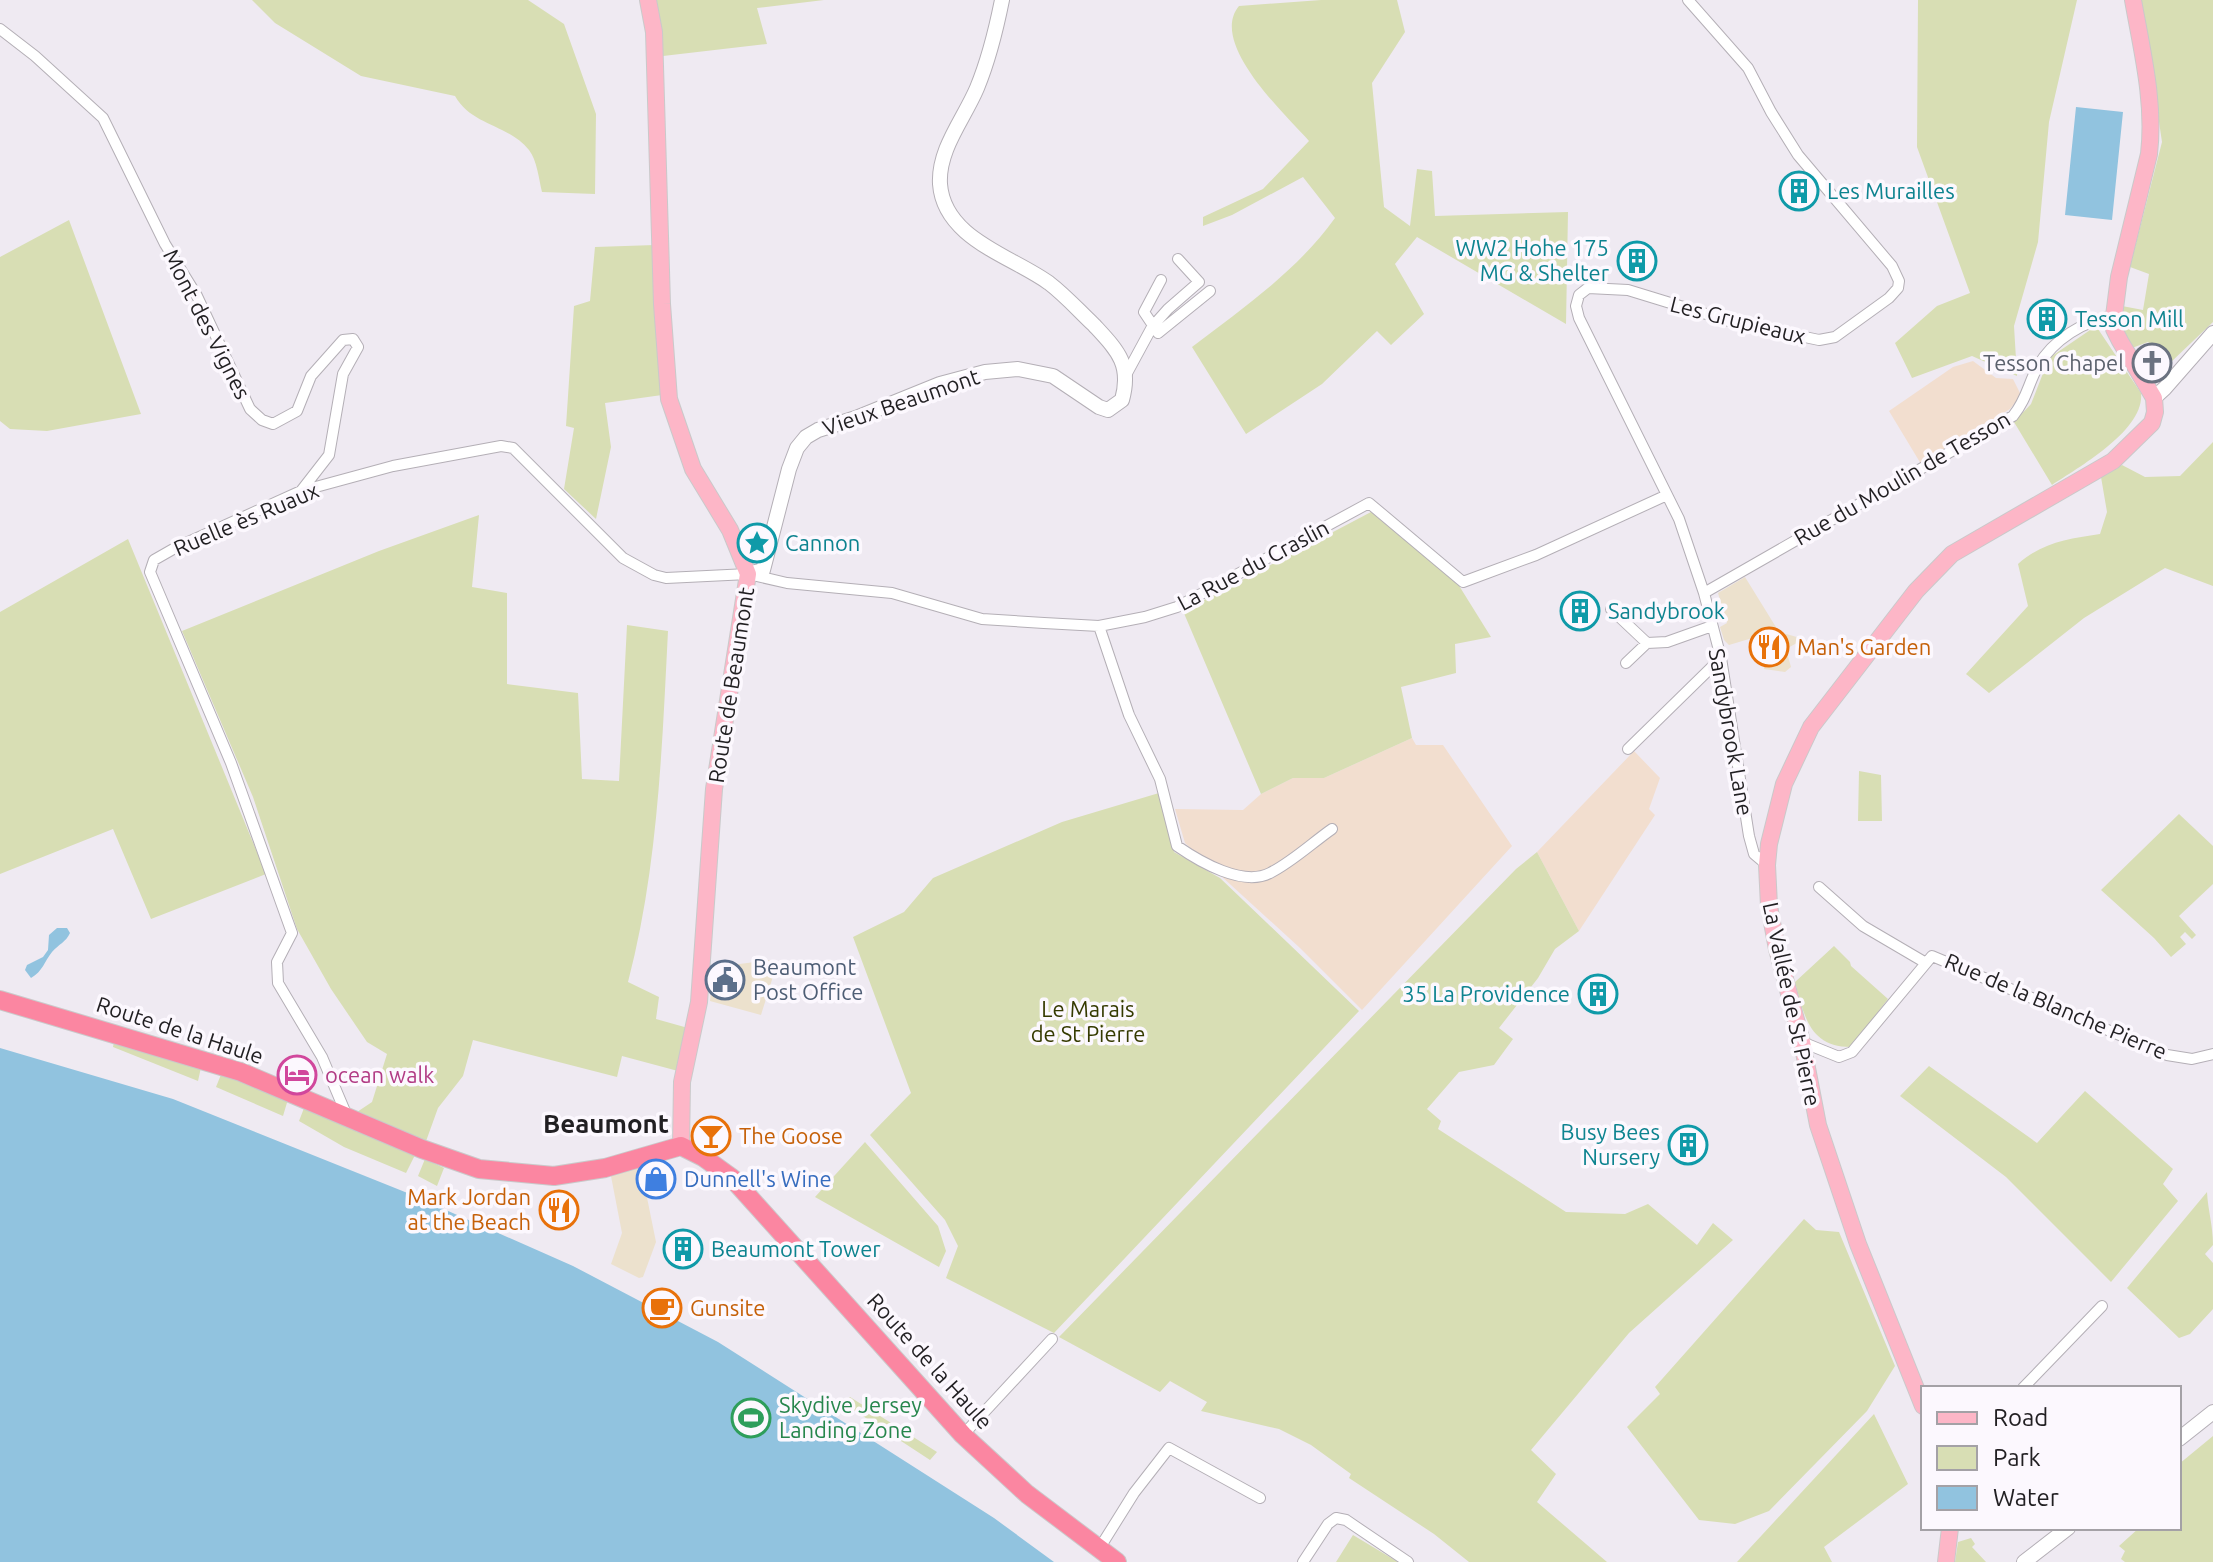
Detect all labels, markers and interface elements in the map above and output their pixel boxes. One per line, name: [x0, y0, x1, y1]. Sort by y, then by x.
building icon: Les Murailles: [1778, 170, 1820, 212]
place label: Les Murailles: [1827, 178, 1955, 203]
place label: WW2 Hohe 175 MG & Shelter: [1455, 235, 1610, 285]
building icon: WW2 Hohe 175 MG & Shelter: [1616, 240, 1658, 282]
street label: Mont des Vignes: [159, 245, 256, 403]
street label: Les Grupieaux: [1668, 291, 1808, 348]
building icon: Tesson Mill: [2026, 298, 2068, 340]
place label: Tesson Mill: [2075, 306, 2184, 331]
church icon: Tesson Chapel: [2131, 342, 2173, 384]
place label: Tesson Chapel: [1983, 350, 2124, 375]
street label: Vieux Beaumont: [819, 363, 983, 440]
street label: Rue du Moulin de Tesson: [1789, 405, 2014, 550]
street label: Ruelle ès Ruaux: [170, 477, 322, 560]
street label: La Rue du Craslin: [1173, 514, 1333, 615]
place icon: Cannon: [736, 522, 778, 564]
place label: Cannon: [785, 530, 860, 555]
street label: Route de Beaumont: [703, 585, 758, 785]
building icon: Sandybrook: [1559, 590, 1601, 632]
place label: Sandybrook: [1608, 598, 1725, 623]
restaurant icon: Man's Garden: [1748, 626, 1790, 668]
place label: Man's Garden: [1797, 634, 1931, 659]
street label: Sandybrook Lane: [1704, 646, 1758, 817]
street label: La Vallée de St Pierre: [1759, 900, 1826, 1108]
street label: Rue de la Blanche Pierre: [1941, 947, 2171, 1064]
place label: Beaumont Post Office: [753, 954, 864, 1004]
public building icon: Beaumont Post Office: [704, 959, 746, 1001]
building icon: 35 La Providence: [1577, 973, 1619, 1015]
place label: 35 La Providence: [1402, 981, 1570, 1006]
street label: Route de la Haule: [93, 991, 267, 1068]
park label: Le Marais de St Pierre: [1031, 996, 1145, 1046]
hotel icon: ocean walk: [276, 1054, 318, 1096]
place label: ocean walk: [325, 1062, 434, 1087]
district label: Beaumont: [543, 1109, 669, 1138]
bar icon: The Goose: [690, 1115, 732, 1157]
place label: Busy Bees Nursery: [1560, 1119, 1660, 1169]
place label: The Goose: [739, 1123, 843, 1148]
building icon: Busy Bees Nursery: [1667, 1124, 1709, 1166]
shop icon: Dunnell's Wine: [635, 1158, 677, 1200]
place label: Dunnell's Wine: [684, 1166, 832, 1191]
place label: Mark Jordan at the Beach: [407, 1184, 531, 1234]
restaurant icon: Mark Jordan at the Beach: [538, 1189, 580, 1231]
building icon: Beaumont Tower: [662, 1228, 704, 1270]
place label: Beaumont Tower: [711, 1236, 881, 1261]
cafe icon: Gunsite: [641, 1287, 683, 1329]
street label: Route de la Haule: [863, 1288, 998, 1434]
place label: Gunsite: [690, 1295, 765, 1320]
legend: [1921, 1386, 2181, 1530]
place label: Skydive Jersey Landing Zone: [779, 1392, 922, 1442]
sports icon: Skydive Jersey Landing Zone: [730, 1397, 772, 1439]
text: Road: [1993, 1404, 2048, 1431]
text: Park: [1993, 1444, 2041, 1471]
text: Water: [1993, 1484, 2059, 1511]

